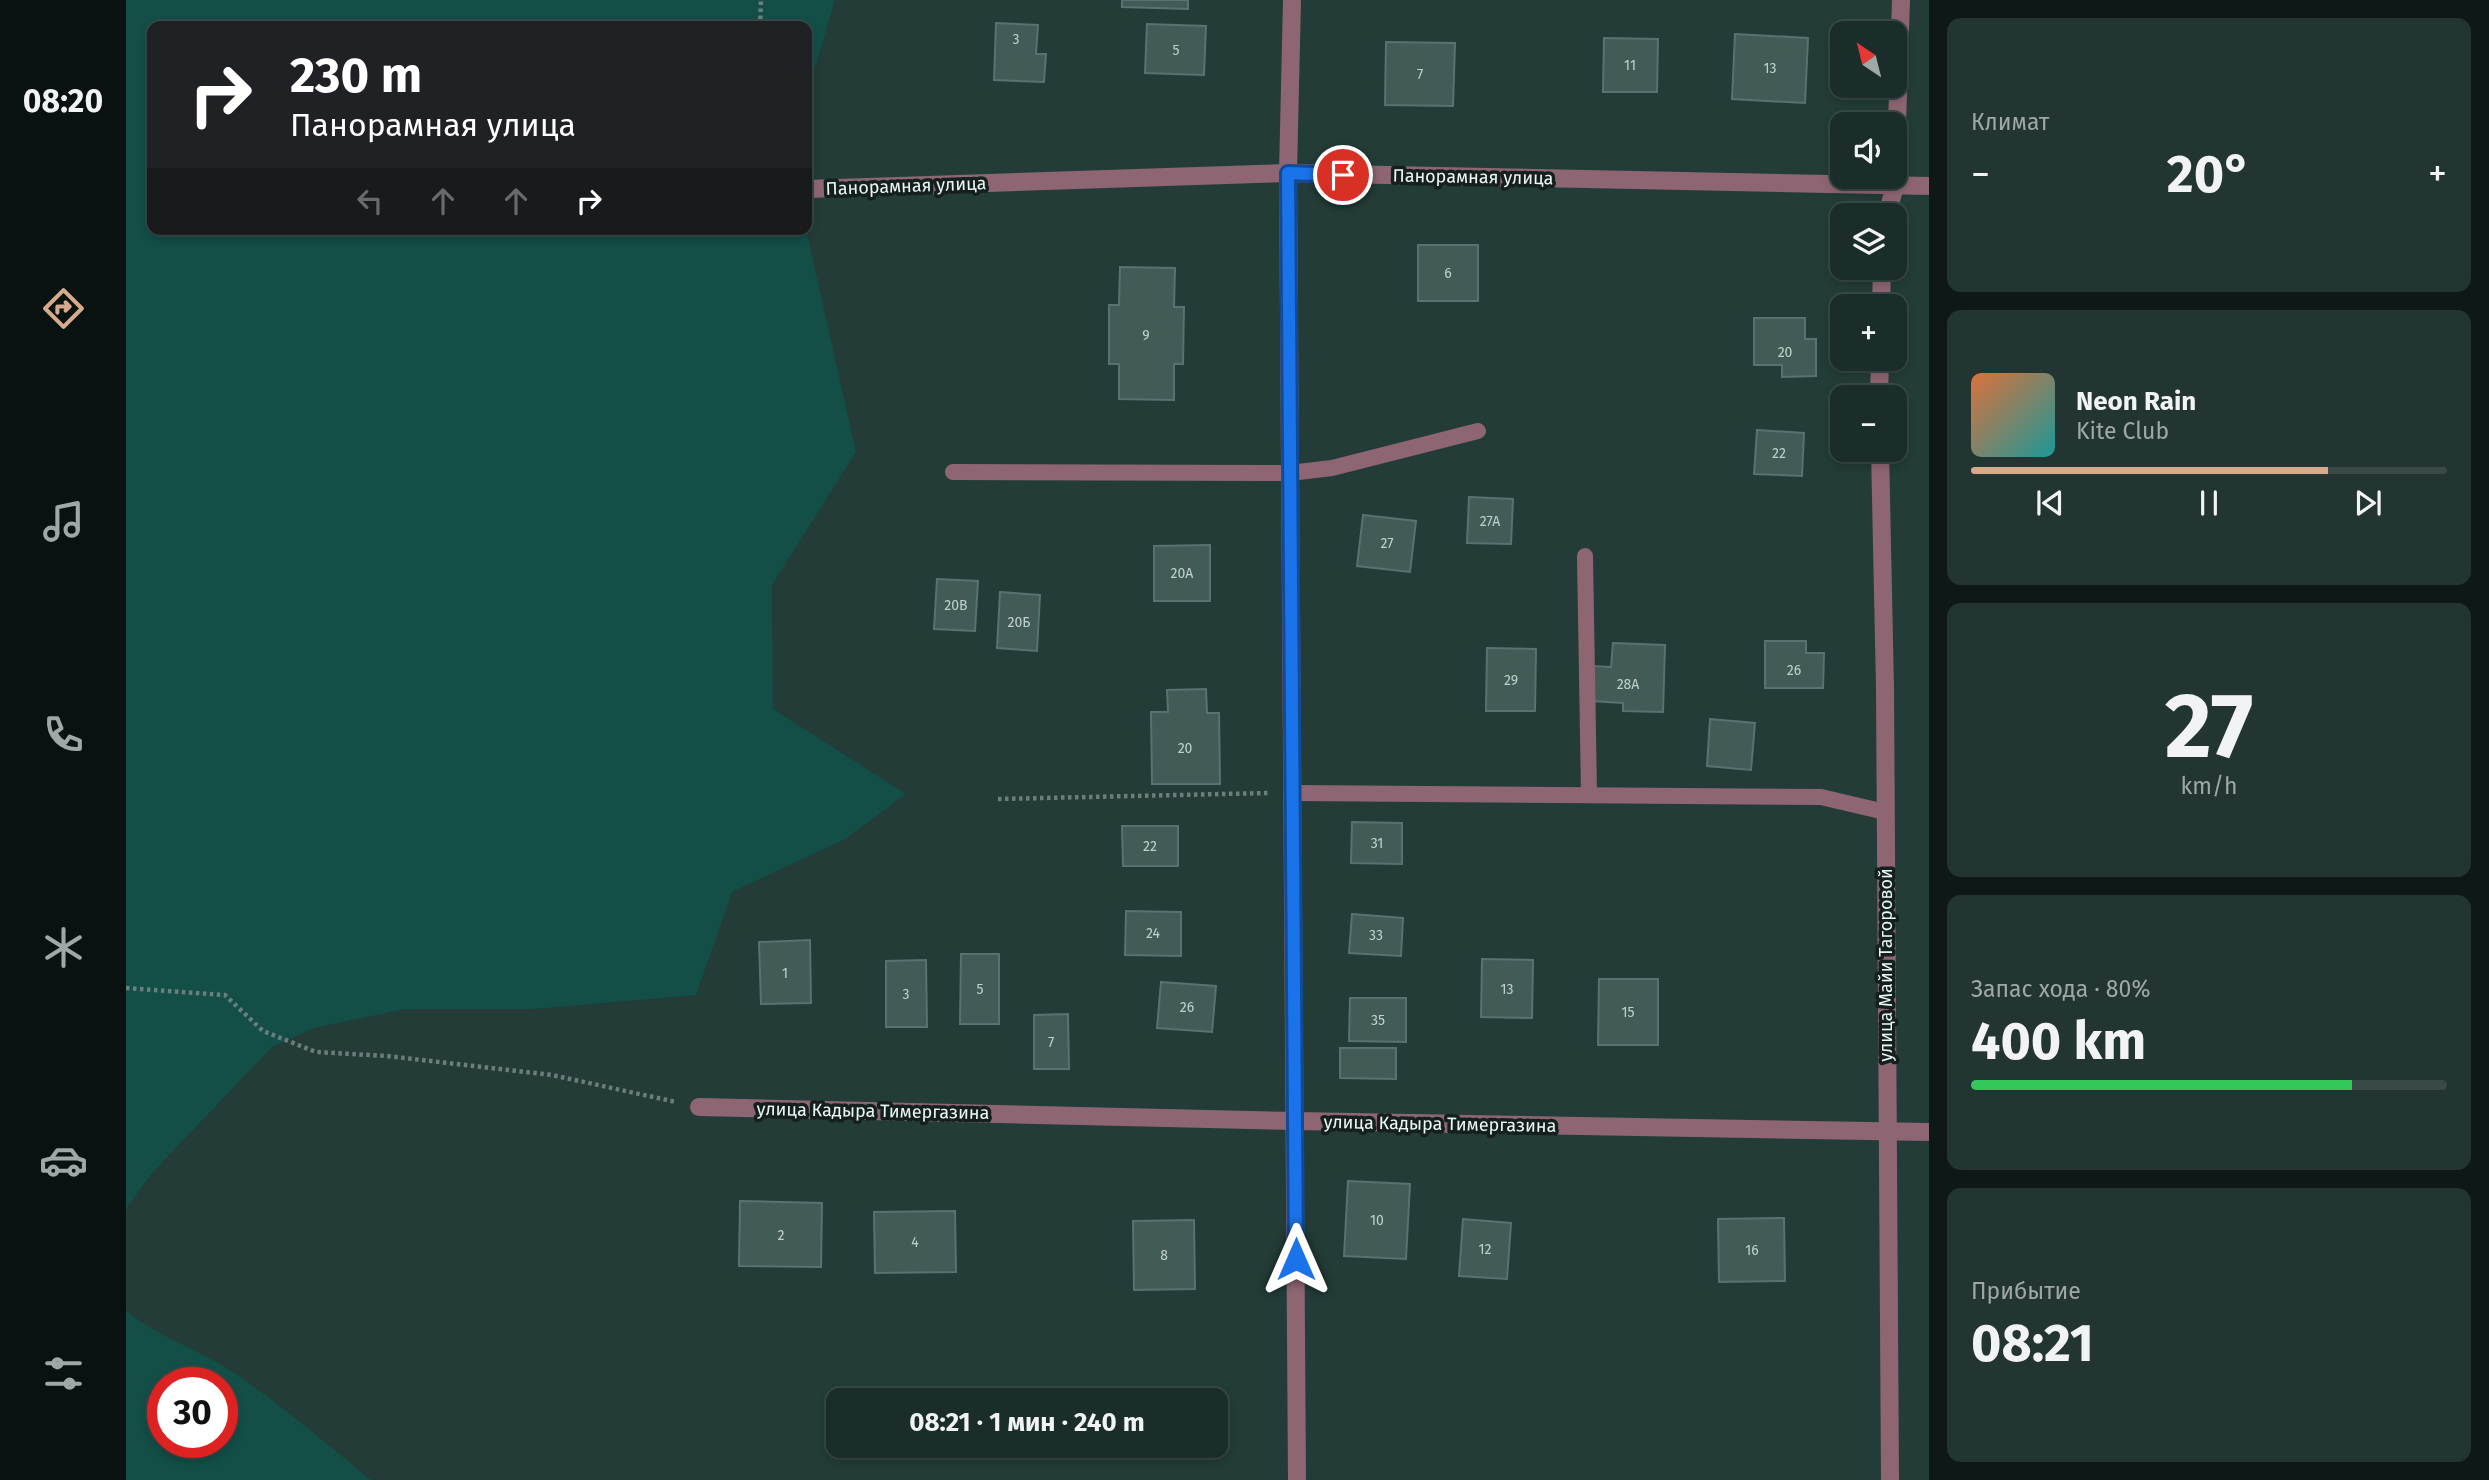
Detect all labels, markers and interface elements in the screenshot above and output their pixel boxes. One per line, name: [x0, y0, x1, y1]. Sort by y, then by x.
north arrow: [1830, 21, 1908, 98]
map controls: [1830, 21, 1907, 462]
house number: 3: [1013, 31, 1020, 48]
house number: 5: [1172, 42, 1180, 59]
text: 230 m: [290, 46, 422, 105]
icon: right: [175, 49, 266, 140]
house number: 11: [1624, 57, 1636, 74]
house number: 13: [1763, 60, 1777, 77]
house number: 7: [1417, 66, 1423, 83]
text: 08:20: [23, 82, 103, 120]
text: Панорамная улица: [290, 106, 576, 144]
text: Климат: [1971, 108, 2049, 136]
button: sound: [1830, 112, 1907, 189]
text: 20°: [2167, 143, 2251, 206]
pin: [1313, 145, 1373, 205]
text: −: [1971, 151, 1990, 197]
text: +: [2428, 151, 2447, 197]
icon: arrive: [1324, 156, 1362, 194]
street label: Панорамная улица: [1392, 165, 1554, 189]
street label: Панорамная улица: [825, 172, 987, 200]
icon: left: [351, 182, 389, 220]
icon: ahead: [424, 182, 462, 220]
icon: ahead: [497, 182, 535, 220]
icon: right: [570, 182, 608, 220]
button: layers: [1830, 203, 1907, 280]
house number: 6: [1444, 265, 1452, 282]
icon: directions: [39, 284, 88, 333]
button: +: [1830, 294, 1907, 371]
house number: 9: [1142, 327, 1150, 344]
house number: 20: [1778, 344, 1793, 361]
button: −: [1830, 385, 1907, 462]
text: Neon Rain: [2076, 386, 2196, 417]
text: Kite Club: [2076, 417, 2169, 445]
house number: 22: [1772, 445, 1786, 462]
icon: previous: [2031, 484, 2069, 522]
icon: pause: [2190, 484, 2228, 522]
icon: next: [2349, 484, 2387, 522]
icon: music: [39, 497, 88, 546]
house number: 27А: [1480, 513, 1500, 530]
house number: 27: [1380, 535, 1394, 552]
house number: 20А: [1171, 565, 1193, 582]
house number: 20В: [944, 597, 968, 614]
house number: 20Б: [1008, 614, 1030, 631]
house number: 26: [1787, 662, 1801, 679]
house number: 29: [1504, 672, 1518, 689]
text: 27: [2165, 672, 2253, 781]
house number: 28А: [1617, 676, 1639, 693]
icon: phone: [39, 710, 88, 759]
house number: 20: [1178, 740, 1193, 757]
text: km/h: [2181, 772, 2237, 800]
house number: 31: [1371, 835, 1383, 852]
house number: 22: [1143, 838, 1157, 855]
street label: улица Майи Тагоровой: [1875, 868, 1897, 1062]
icon: climate: [39, 923, 88, 972]
house number: 24: [1146, 925, 1161, 942]
house number: 33: [1369, 927, 1383, 944]
house number: 1: [782, 965, 788, 982]
text: Запас хода · 80%: [1971, 975, 2150, 1003]
house number: 5: [976, 981, 984, 998]
house number: 13: [1500, 981, 1514, 998]
house number: 3: [903, 986, 910, 1003]
house number: 26: [1180, 999, 1194, 1016]
house number: 15: [1621, 1004, 1635, 1021]
text: 400 km: [1971, 1010, 2146, 1073]
house number: 35: [1371, 1012, 1385, 1029]
house number: 7: [1048, 1034, 1054, 1051]
street label: улица Кадыра Тимергазина: [756, 1098, 990, 1124]
street label: улица Кадыра Тимергазина: [1323, 1111, 1557, 1137]
icon: car: [39, 1136, 88, 1185]
house number: 10: [1370, 1212, 1384, 1229]
position arrow: [1259, 1222, 1333, 1296]
house number: 2: [778, 1227, 785, 1244]
house number: 4: [911, 1234, 919, 1251]
house number: 12: [1479, 1241, 1492, 1258]
house number: 16: [1745, 1242, 1759, 1259]
house number: 8: [1160, 1247, 1168, 1264]
text: Прибытие: [1971, 1277, 2081, 1305]
text: 08:21: [1971, 1312, 2094, 1375]
icon: filters: [39, 1349, 88, 1398]
speed limit sign: 30: [147, 1367, 238, 1458]
text: 08:21 · 1 мин · 240 m: [909, 1407, 1145, 1438]

